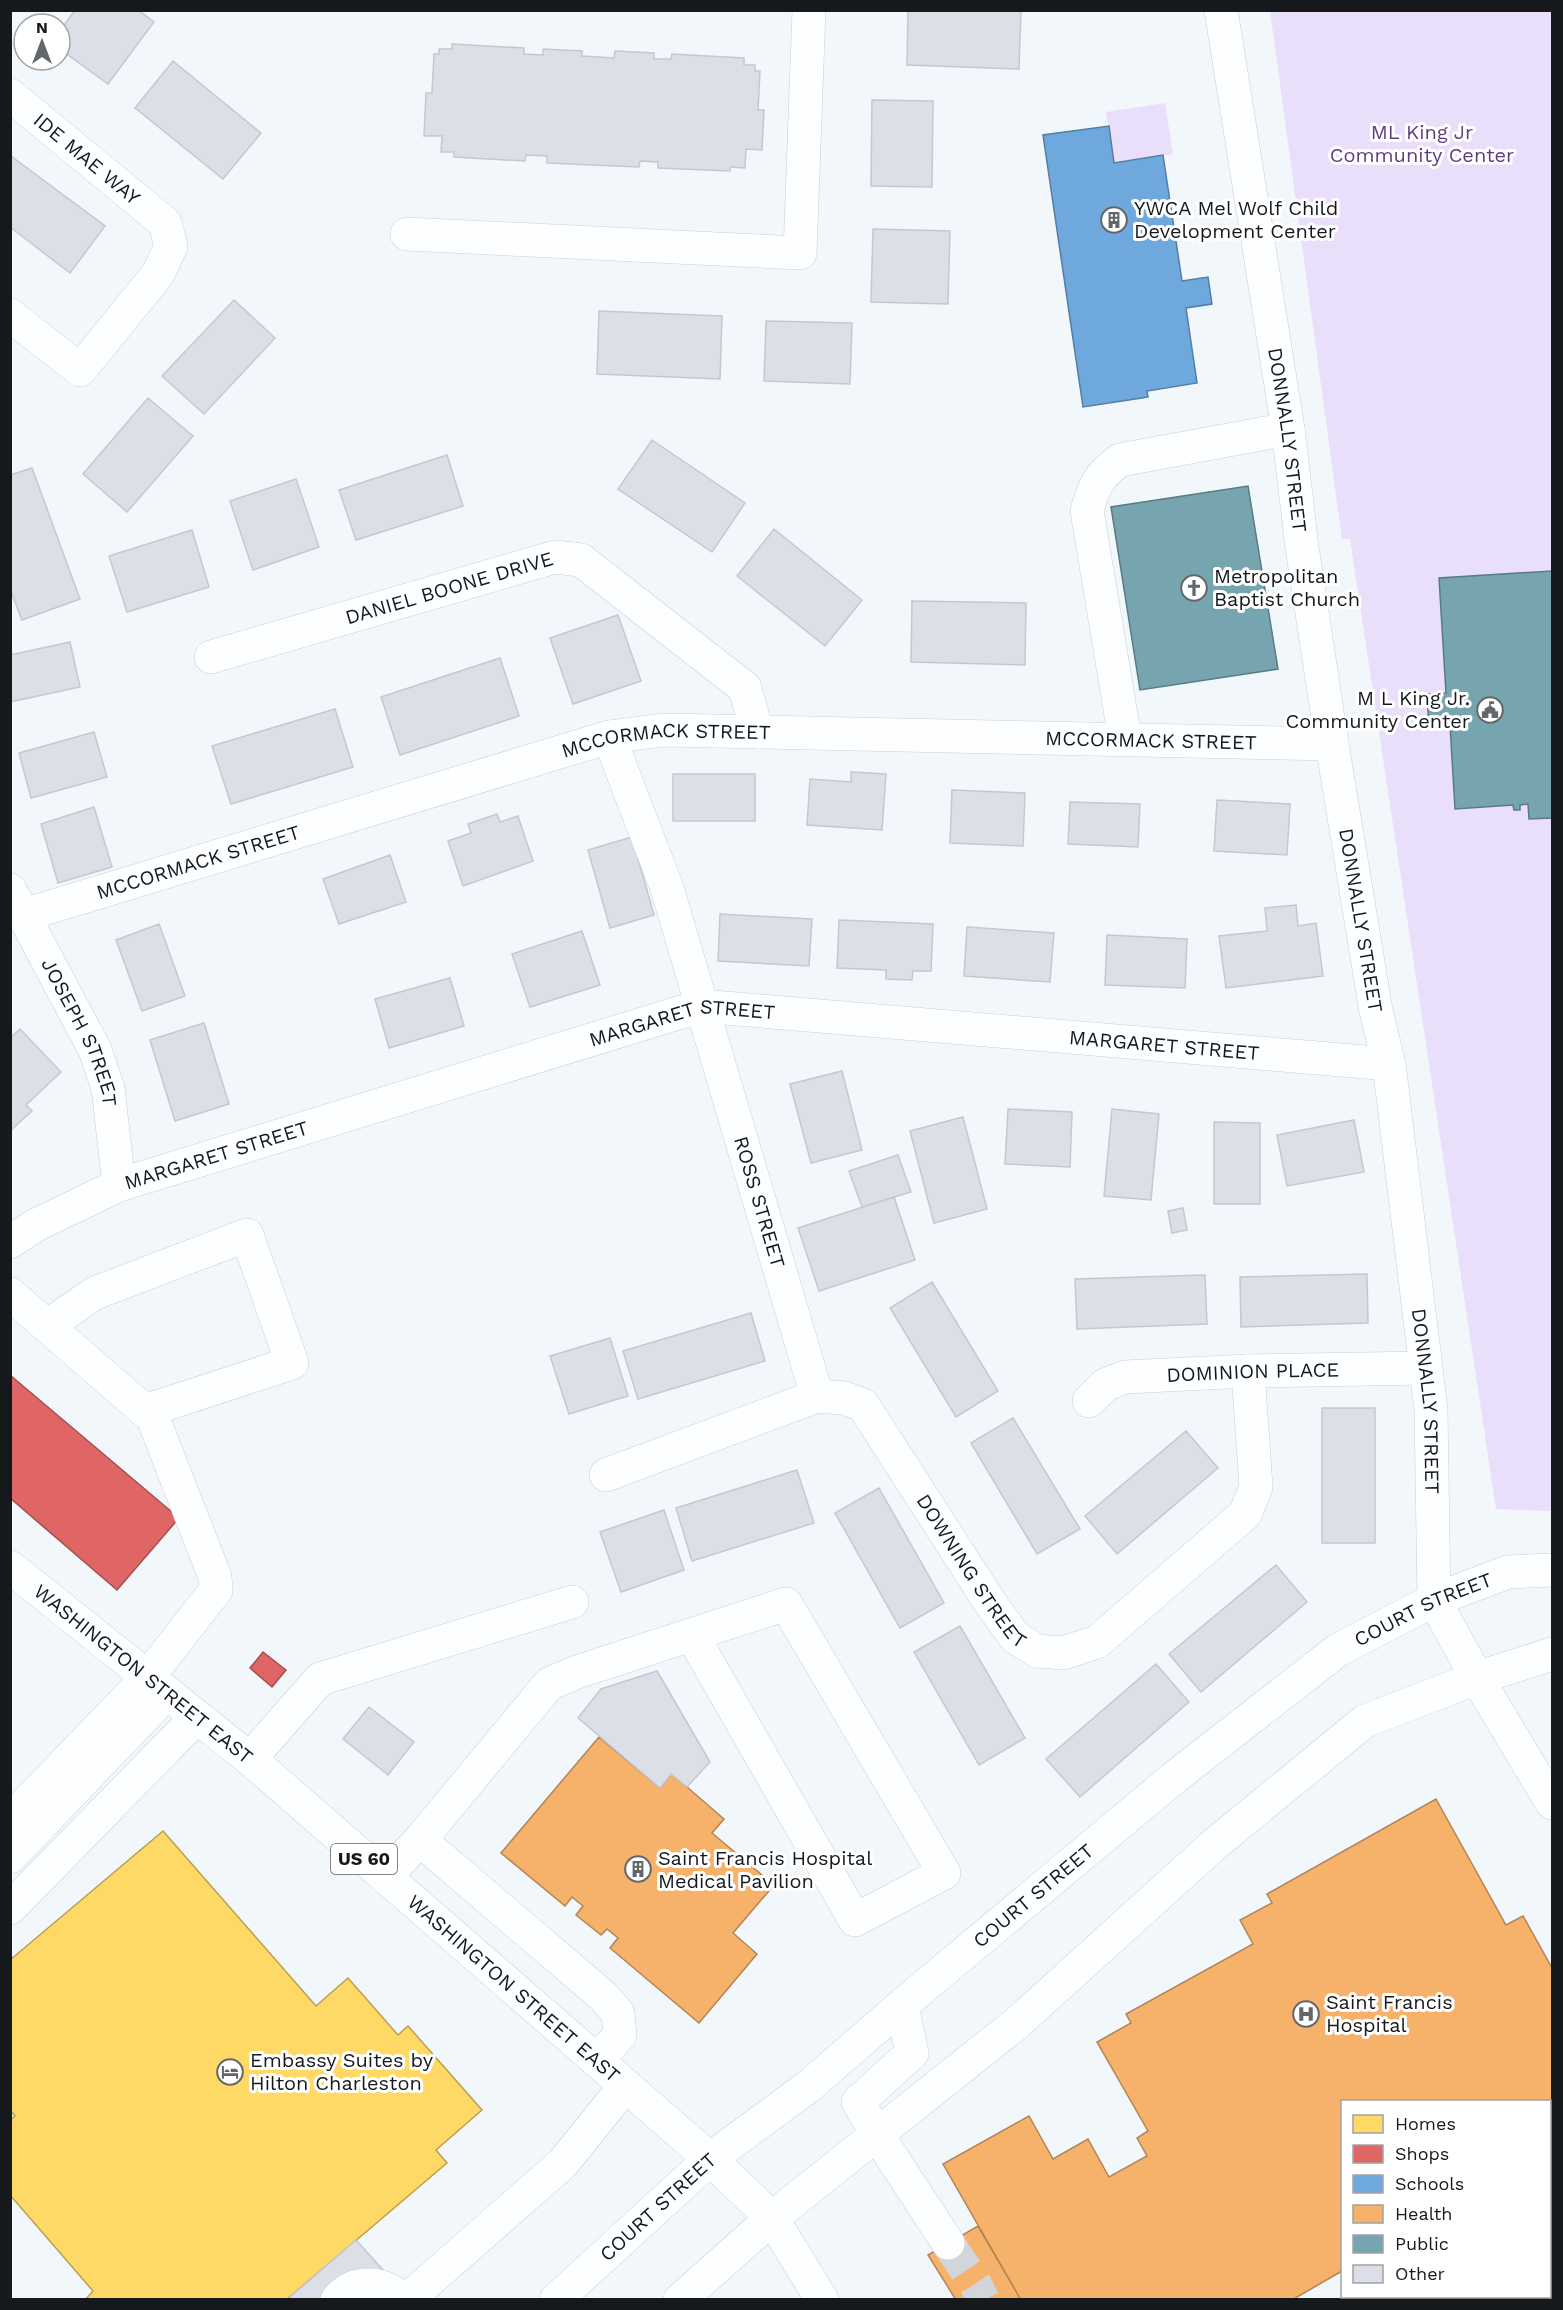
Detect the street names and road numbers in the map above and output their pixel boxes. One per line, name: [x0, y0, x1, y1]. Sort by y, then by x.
street label: IDE MAE WAY: [29, 108, 146, 210]
street label: DONNALLY STREET: [1263, 346, 1312, 534]
street label: DANIEL BOONE DRIVE: [342, 546, 556, 629]
street label: MCCORMACK STREET: [558, 718, 771, 763]
street label: MCCORMACK STREET: [1045, 726, 1257, 754]
street label: MCCORMACK STREET: [93, 820, 303, 904]
street label: DONNALLY STREET: [1334, 826, 1388, 1014]
street label: JOSEPH STREET: [36, 954, 122, 1107]
street label: MARGARET STREET: [586, 994, 776, 1052]
street label: MARGARET STREET: [1068, 1025, 1260, 1065]
street label: MARGARET STREET: [122, 1116, 311, 1195]
street label: ROSS STREET: [729, 1133, 790, 1270]
street label: DONNALLY STREET: [1407, 1307, 1444, 1494]
street label: DOMINION PLACE: [1166, 1357, 1339, 1387]
street label: DOWNING STREET: [911, 1490, 1031, 1653]
street label: COURT STREET: [1350, 1567, 1495, 1651]
street label: WASHINGTON STREET EAST: [29, 1579, 258, 1769]
street label: COURT STREET: [968, 1838, 1098, 1953]
road number: US 60: [331, 1844, 397, 1874]
street label: WASHINGTON STREET EAST: [403, 1890, 625, 2087]
street label: COURT STREET: [595, 2148, 721, 2266]

